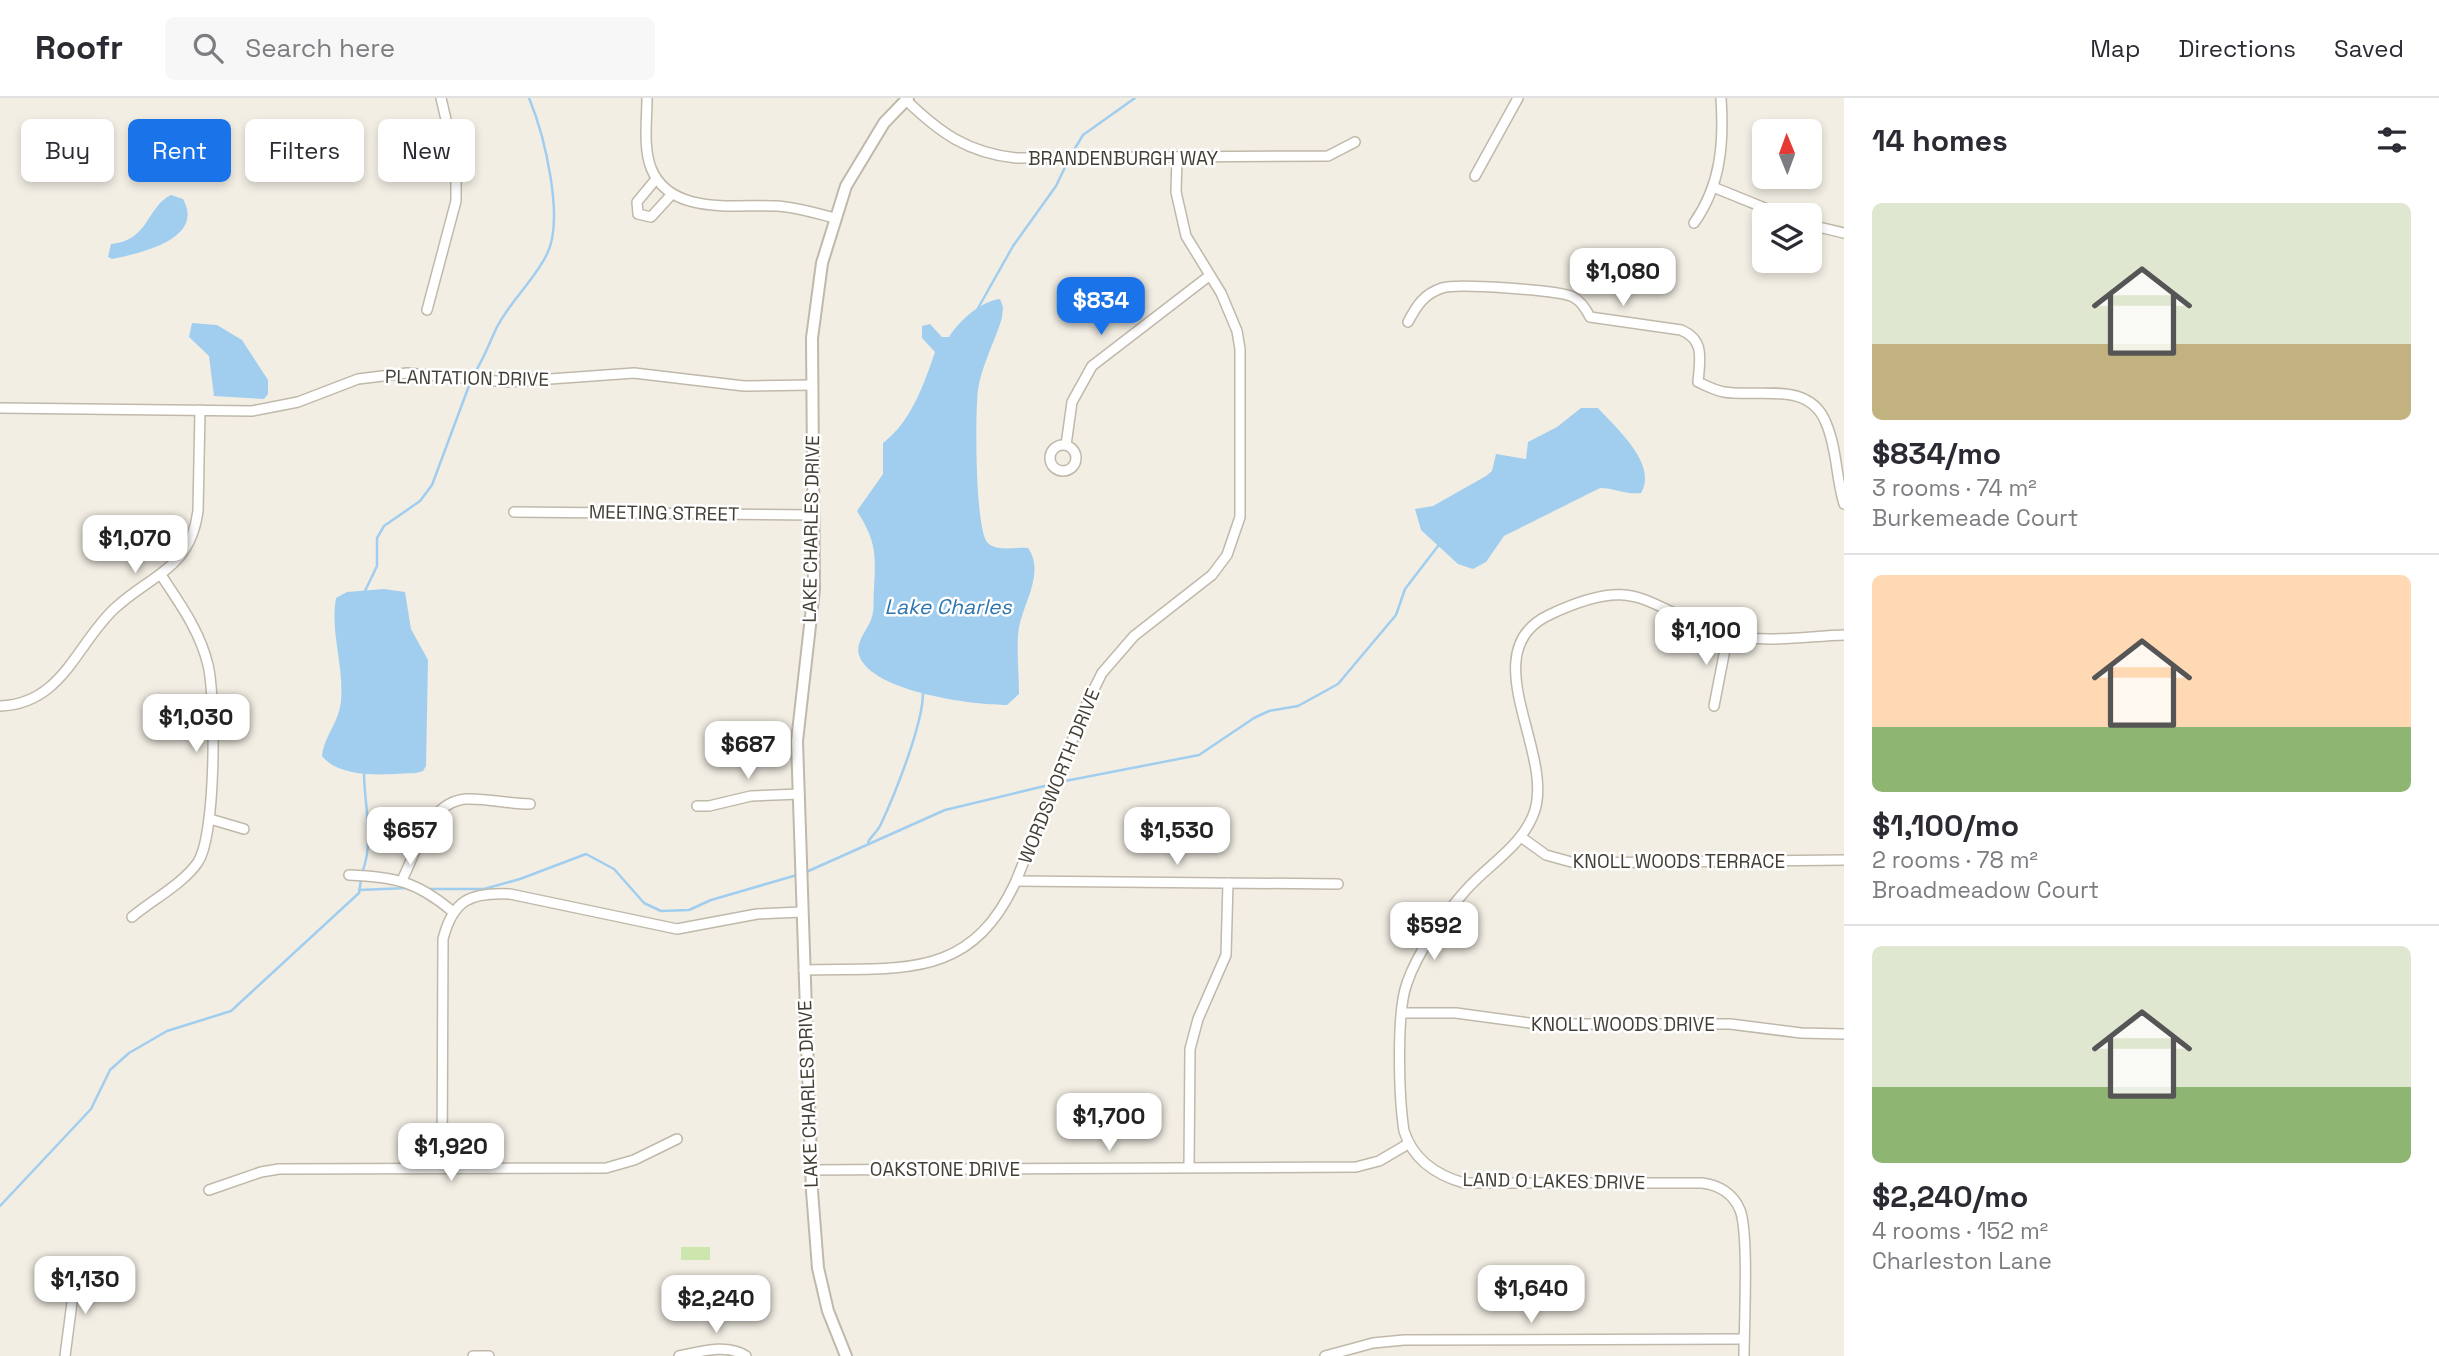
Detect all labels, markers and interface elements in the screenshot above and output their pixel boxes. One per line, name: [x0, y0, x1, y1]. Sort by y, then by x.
search box: [165, 17, 655, 80]
text: Roofr: [35, 27, 123, 69]
icon: search: [189, 29, 227, 67]
text: Search here: [245, 31, 395, 65]
text: Map: [2090, 33, 2140, 64]
text: Directions: [2178, 33, 2296, 64]
text: Saved: [2334, 33, 2404, 64]
chip: Buy: [21, 119, 114, 182]
chip: Rent: [128, 119, 231, 182]
chip: Filters: [245, 119, 364, 182]
chip: New: [378, 119, 475, 182]
north arrow: [1752, 119, 1822, 189]
map controls: [1752, 119, 1822, 273]
text: 14 homes: [1872, 121, 2008, 160]
icon: filters: [2373, 121, 2411, 159]
street label: BRANDENBURGH WAY: [1028, 146, 1219, 171]
button: layers: [1752, 203, 1822, 273]
pin: $1,080: [1566, 248, 1680, 308]
icon: home: [2079, 248, 2205, 374]
text: $1,080: [1586, 256, 1660, 286]
pin: $834: [1060, 278, 1142, 337]
text: $834: [1073, 285, 1129, 315]
street label: PLANTATION DRIVE: [385, 364, 549, 392]
text: $834/mo: [1872, 434, 2001, 473]
street label: LAKE CHARLES DRIVE: [797, 435, 825, 623]
text: 3 rooms · 74 m²: [1872, 473, 2037, 503]
street label: MEETING STREET: [589, 499, 739, 527]
text: Burkemeade Court: [1872, 503, 2078, 533]
pin: $1,070: [78, 516, 192, 575]
text: $1,070: [99, 523, 171, 553]
water label: Lake Charles: [884, 593, 1012, 620]
pin: $1,100: [1649, 608, 1763, 667]
text: $1,100: [1671, 615, 1741, 645]
icon: home: [2079, 620, 2205, 746]
street label: WORDSWORTH DRIVE: [1012, 685, 1106, 867]
pin: $1,030: [139, 694, 253, 754]
text: $1,030: [159, 702, 233, 732]
pin: $687: [707, 722, 789, 781]
text: $687: [721, 729, 775, 759]
text: $1,100/mo: [1872, 806, 2019, 845]
pin: $657: [369, 808, 451, 867]
pin: $1,530: [1120, 808, 1234, 867]
text: $657: [383, 815, 437, 845]
text: $1,530: [1140, 815, 1214, 845]
text: 2 rooms · 78 m²: [1872, 845, 2038, 875]
street label: KNOLL WOODS TERRACE: [1573, 849, 1785, 874]
text: Broadmeadow Court: [1872, 875, 2099, 905]
pin: $592: [1393, 902, 1475, 962]
text: $592: [1406, 910, 1462, 940]
icon: home: [2079, 991, 2205, 1117]
street label: LAKE CHARLES DRIVE: [792, 1000, 824, 1188]
street label: KNOLL WOODS DRIVE: [1531, 1012, 1715, 1037]
pin: $1,700: [1052, 1094, 1166, 1153]
text: $1,700: [1073, 1101, 1145, 1131]
pin: $1,920: [394, 1124, 508, 1183]
text: $1,920: [414, 1131, 488, 1161]
street label: OAKSTONE DRIVE: [870, 1157, 1020, 1182]
street label: LAND O LAKES DRIVE: [1462, 1167, 1646, 1195]
text: $2,240/mo: [1872, 1177, 2028, 1216]
text: 4 rooms · 152 m²: [1872, 1216, 2048, 1246]
text: Charleston Lane: [1872, 1246, 2052, 1276]
pin: $1,130: [28, 1256, 142, 1316]
text: $1,130: [50, 1264, 120, 1294]
pin: $1,640: [1474, 1266, 1588, 1325]
text: $1,640: [1494, 1273, 1568, 1303]
pin: $2,240: [659, 1276, 773, 1335]
text: $2,240: [677, 1283, 755, 1313]

